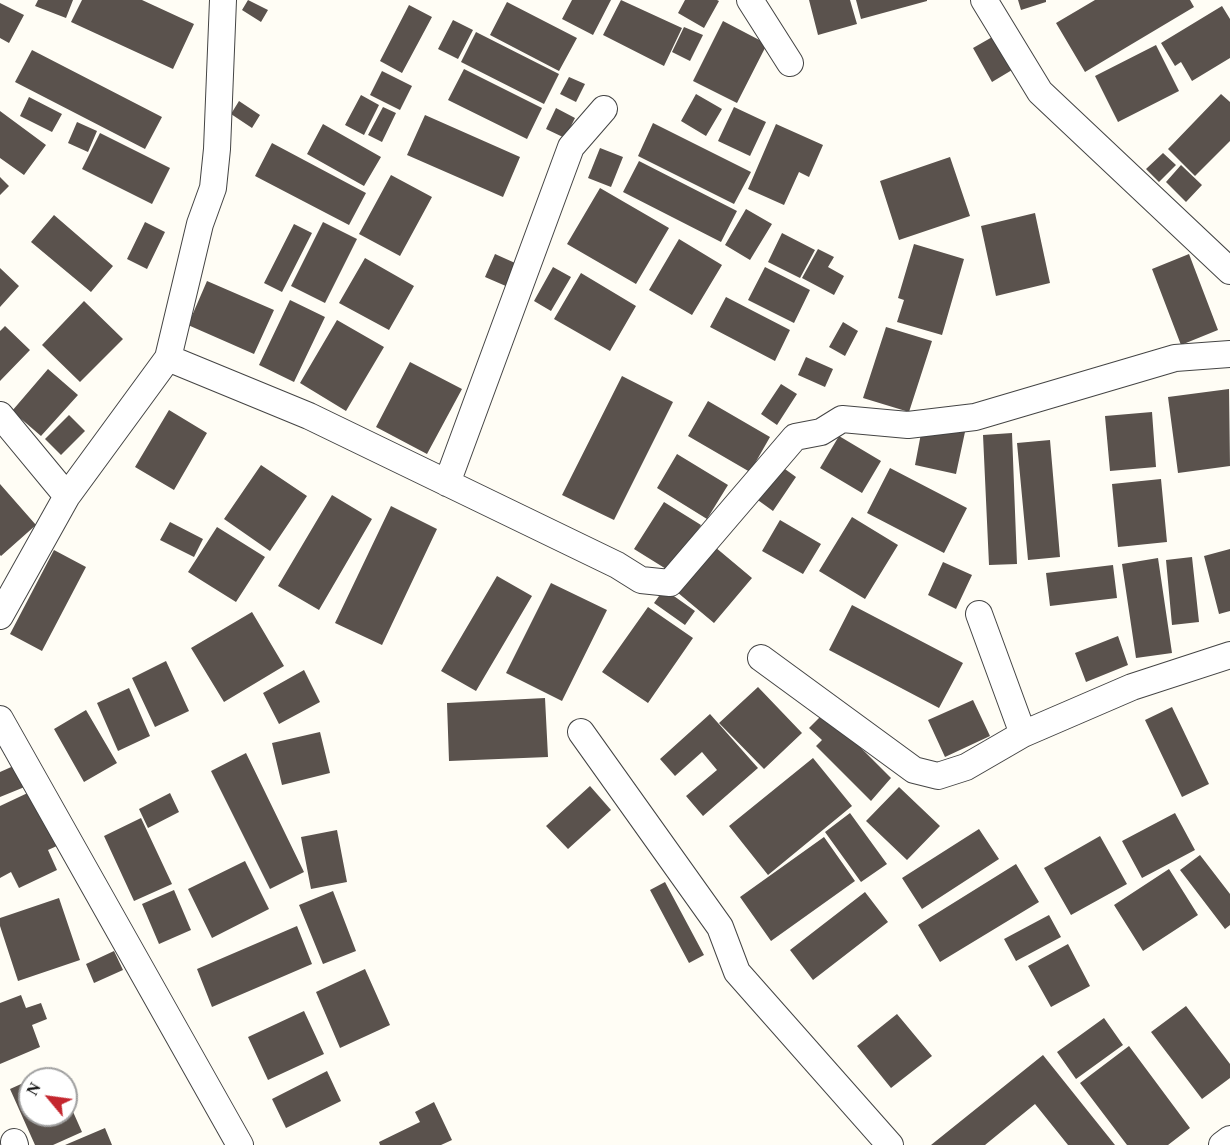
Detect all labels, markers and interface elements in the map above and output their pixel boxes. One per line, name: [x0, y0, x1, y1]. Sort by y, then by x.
north arrow: [18, 1067, 78, 1127]
text: N: [23, 1080, 44, 1098]

